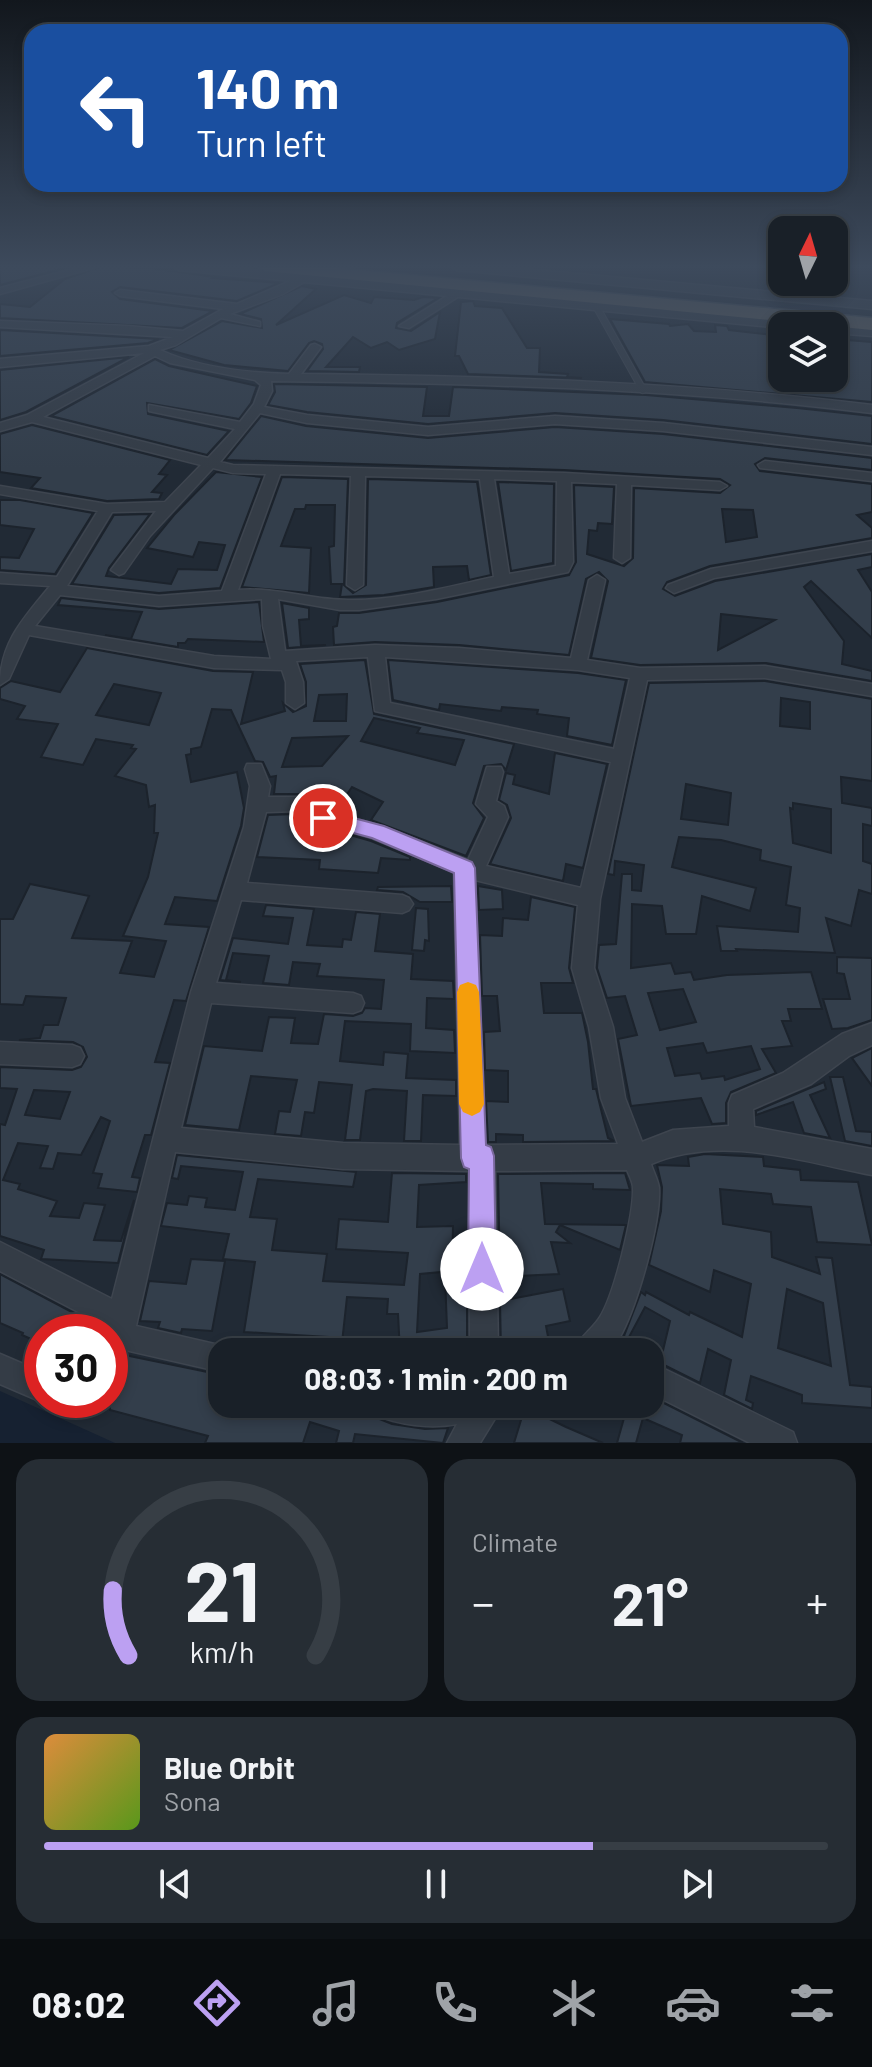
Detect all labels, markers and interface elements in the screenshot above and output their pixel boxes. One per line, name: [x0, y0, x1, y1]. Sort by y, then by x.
text: 140 m: [196, 53, 340, 120]
icon: left: [64, 56, 168, 160]
text: Turn left: [196, 121, 327, 164]
north arrow: [768, 216, 848, 296]
map controls: [768, 216, 848, 392]
button: layers: [768, 312, 848, 392]
pin: [289, 784, 357, 852]
icon: arrive: [301, 796, 345, 840]
position arrow: [440, 1227, 524, 1311]
speed limit sign: 30: [24, 1314, 128, 1418]
text: 08:03 · 1 min · 200 m: [304, 1360, 568, 1396]
text: Climate: [472, 1526, 558, 1557]
text: 21: [184, 1539, 260, 1639]
text: 21°: [611, 1566, 689, 1638]
text: −: [472, 1575, 494, 1628]
text: +: [806, 1575, 828, 1628]
text: km/h: [190, 1634, 254, 1669]
text: Blue Orbit: [164, 1749, 295, 1785]
text: Sona: [164, 1785, 221, 1816]
icon: previous: [153, 1862, 197, 1906]
icon: pause: [414, 1862, 458, 1906]
icon: next: [675, 1862, 719, 1906]
icon: directions: [189, 1975, 245, 2031]
icon: music: [308, 1975, 364, 2031]
icon: phone: [427, 1975, 483, 2031]
icon: climate: [546, 1975, 602, 2031]
icon: car: [665, 1975, 721, 2031]
icon: filters: [784, 1975, 840, 2031]
text: 08:02: [32, 1982, 125, 2025]

